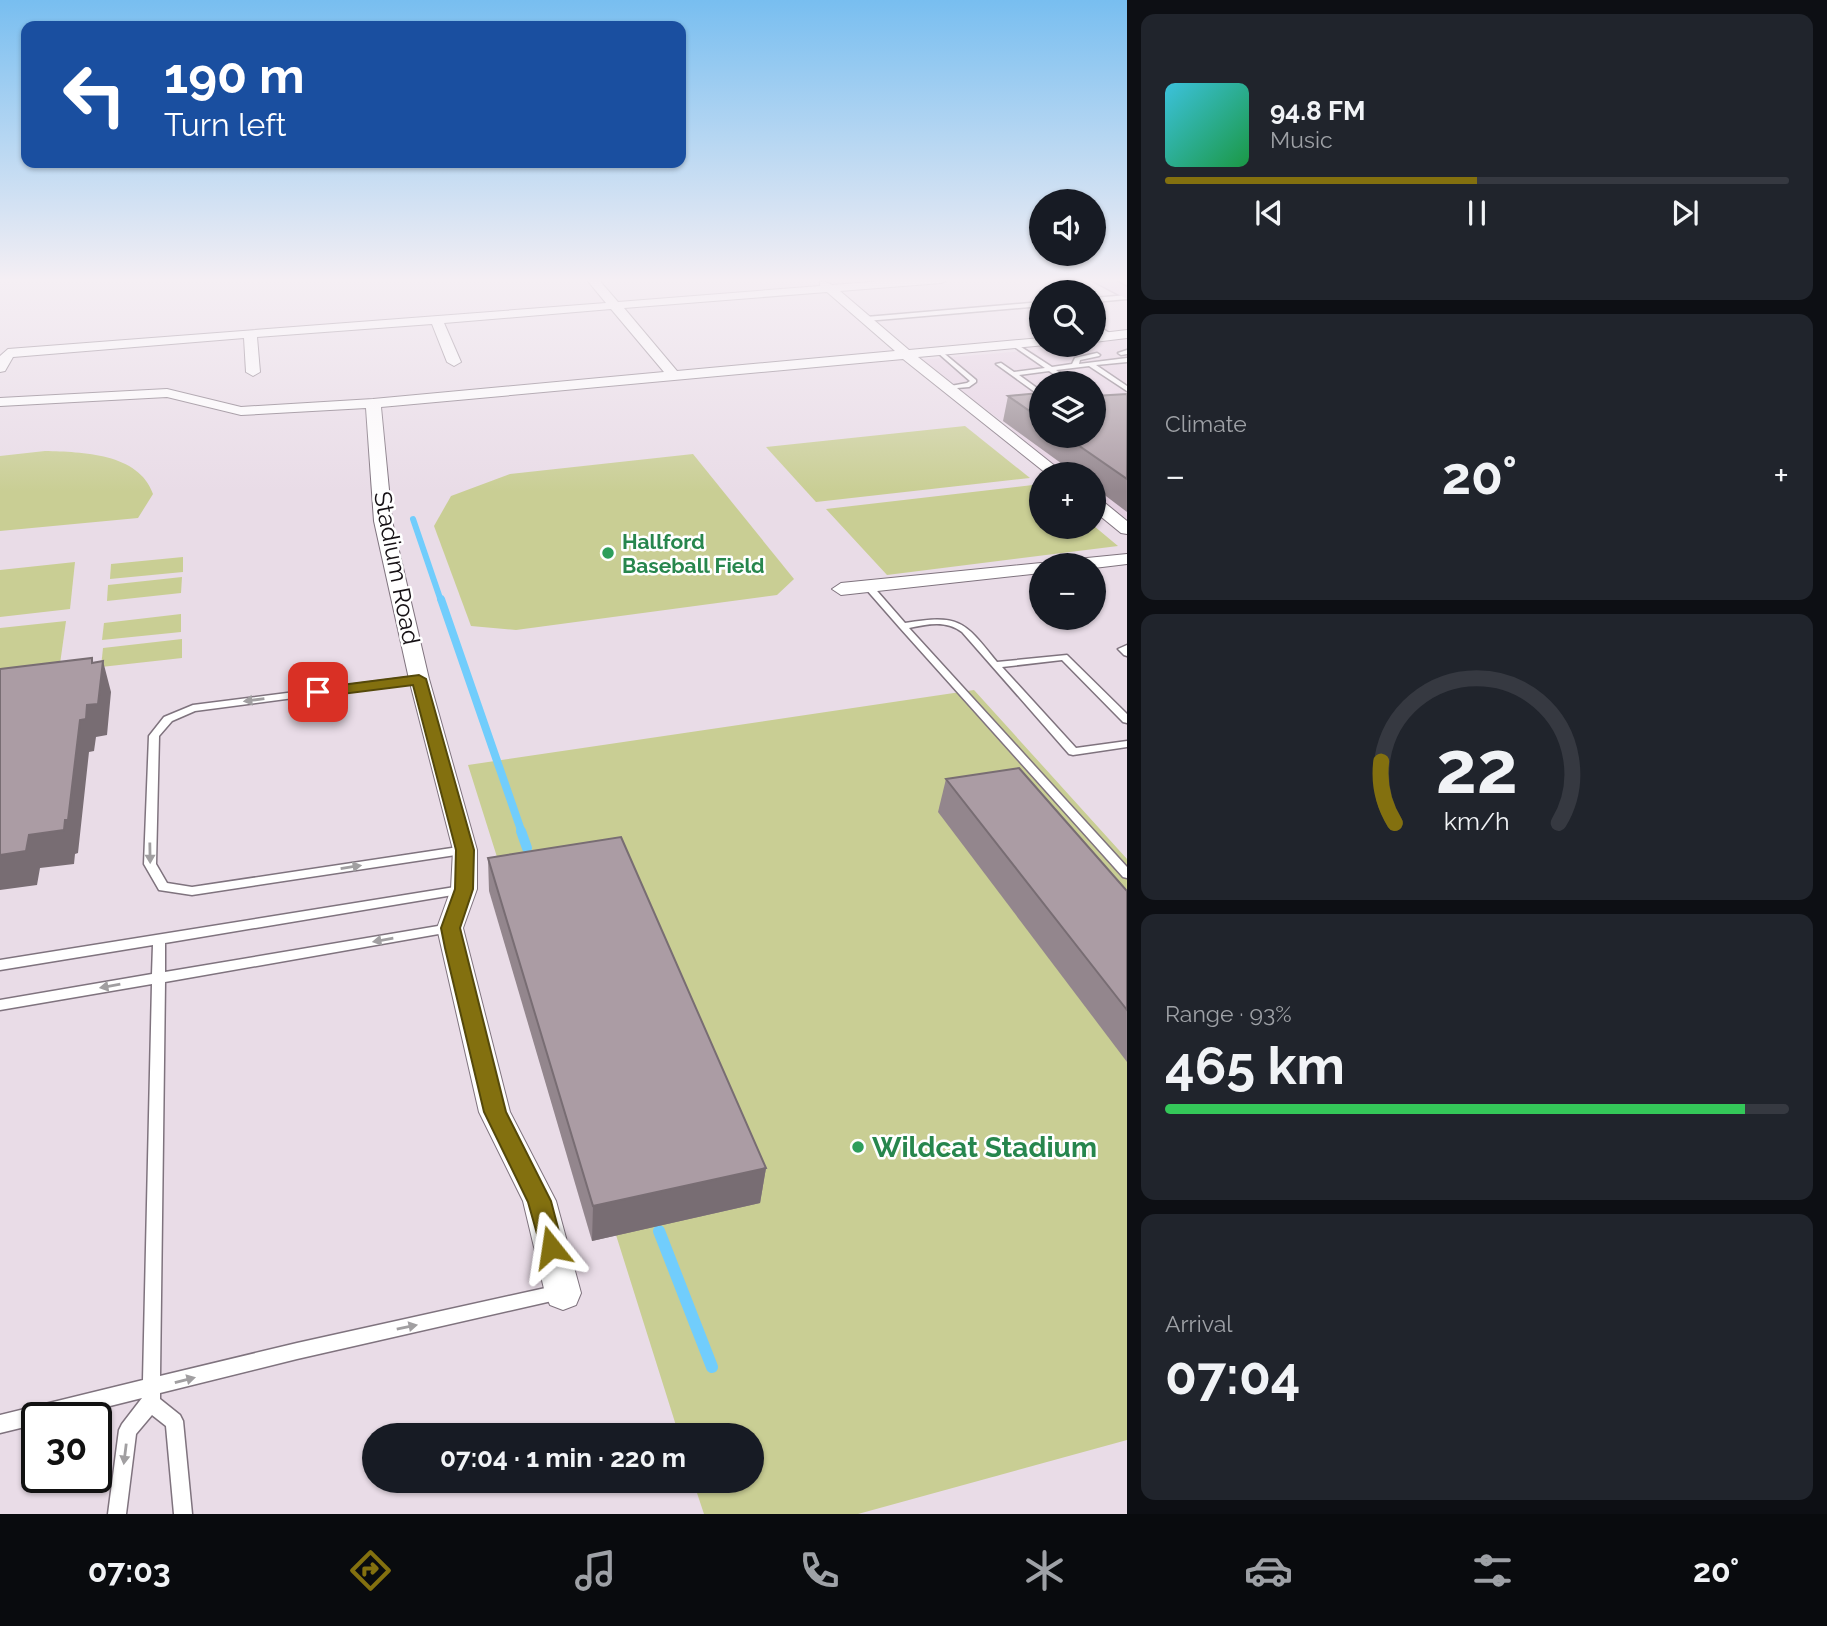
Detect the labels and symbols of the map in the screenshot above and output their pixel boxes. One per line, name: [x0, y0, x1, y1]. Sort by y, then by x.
street label: Stadium Road: [368, 489, 426, 647]
place label: Hallford Baseball Field: [622, 529, 765, 578]
marker: Hallford Baseball Field: [600, 545, 616, 561]
pin: [288, 662, 348, 722]
one-way arrow: [243, 695, 265, 706]
one-way arrow: [145, 842, 156, 864]
one-way arrow: [341, 861, 363, 872]
one-way arrow: [372, 935, 394, 946]
one-way arrow: [99, 981, 121, 992]
place label: Wildcat Stadium: [872, 1131, 1097, 1164]
marker: Wildcat Stadium: [850, 1139, 866, 1155]
position arrow: [514, 1210, 588, 1284]
one-way arrow: [396, 1321, 418, 1332]
one-way arrow: [175, 1374, 197, 1385]
speed limit sign: 30: [21, 1402, 112, 1493]
one-way arrow: [119, 1443, 130, 1465]

